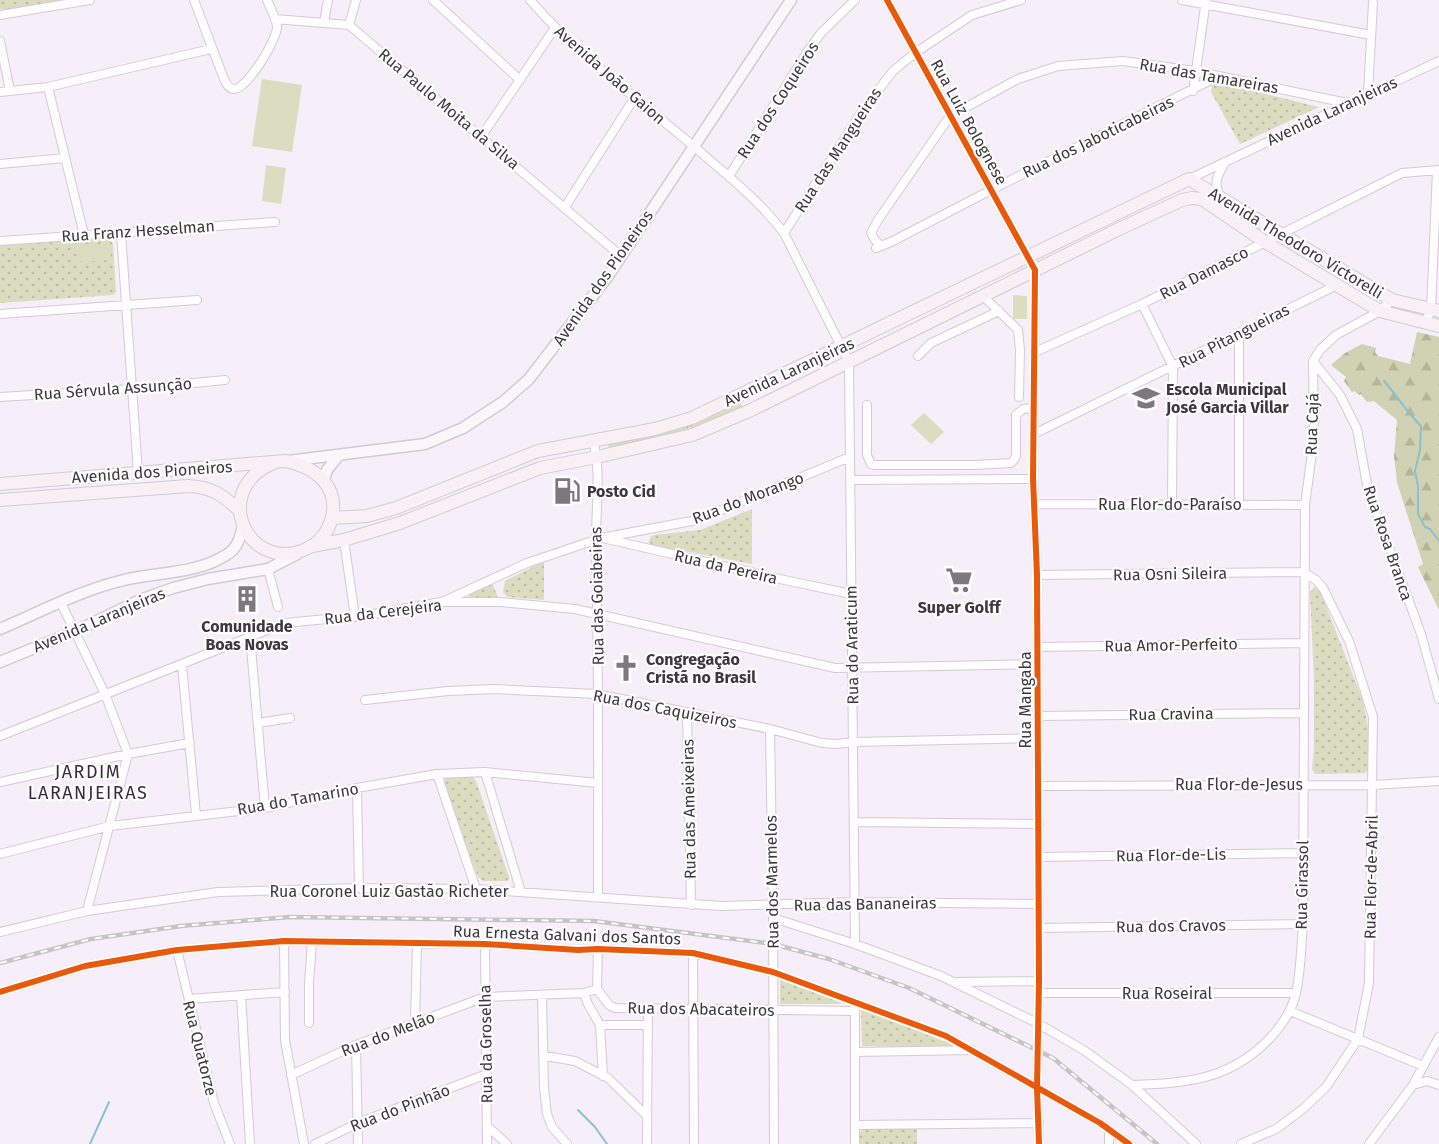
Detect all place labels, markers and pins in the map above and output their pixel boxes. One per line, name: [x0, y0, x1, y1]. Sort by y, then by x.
place label: Escola Municipal José Garcia Villar: [1165, 380, 1289, 417]
school or university icon: Escola Municipal José Garcia Villar: [1131, 383, 1161, 413]
fuel station icon: Posto Cid: [552, 476, 582, 506]
place label: Posto Cid: [587, 482, 656, 501]
supermarket icon: Super Golff: [944, 565, 974, 595]
building icon: Comunidade Boas Novas: [232, 584, 262, 614]
place label: Super Golff: [918, 598, 1002, 617]
place label: Comunidade Boas Novas: [201, 617, 293, 654]
place label: Congregação Cristã no Brasil: [646, 650, 756, 687]
church icon: Congregação Cristã no Brasil: [611, 653, 641, 683]

